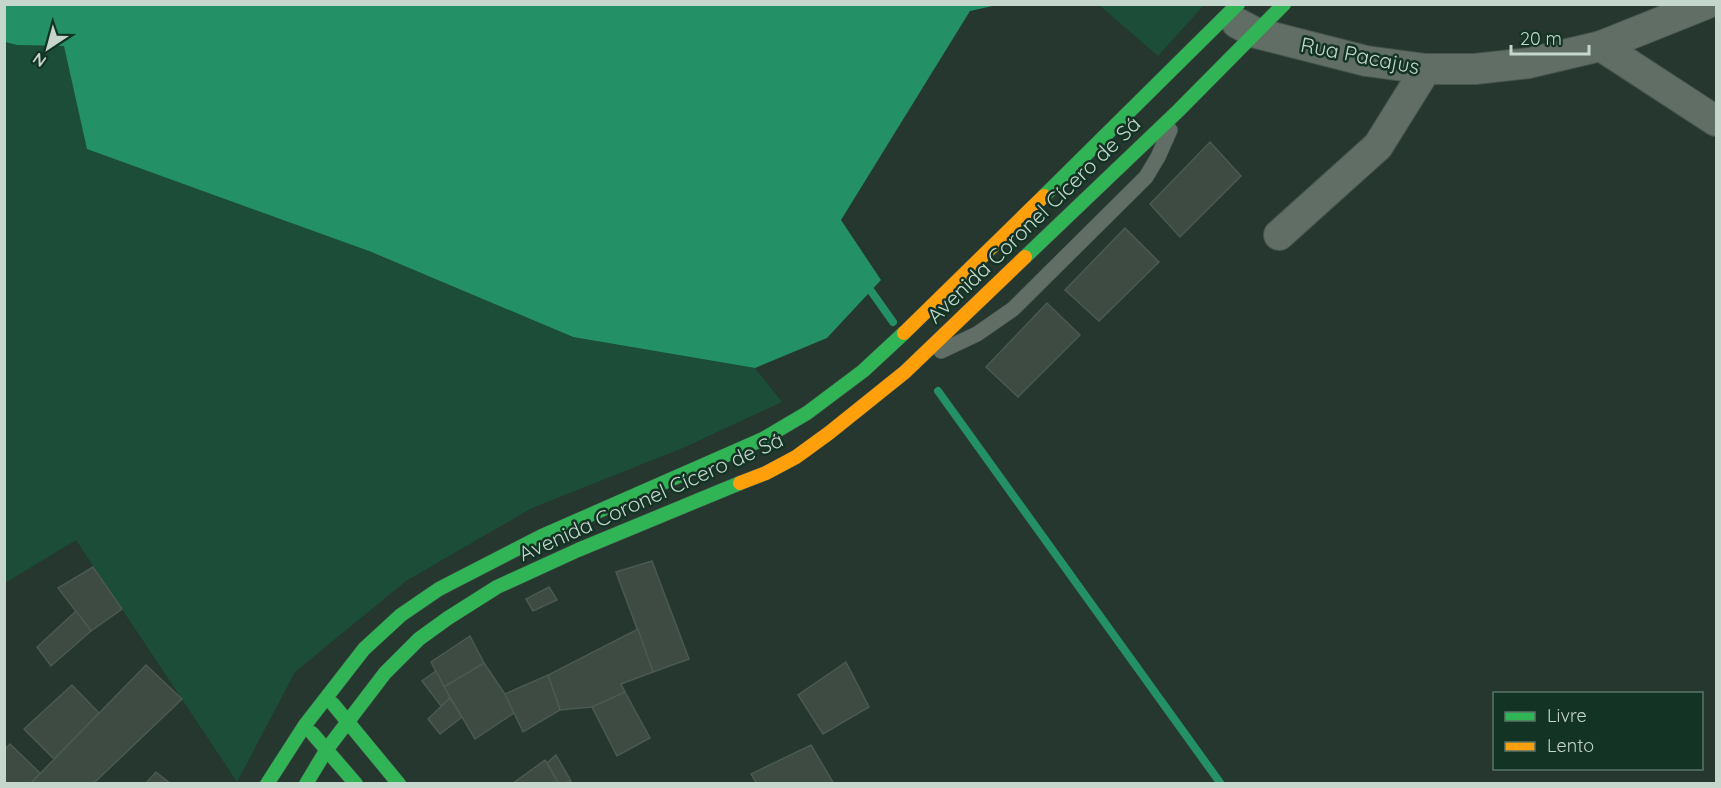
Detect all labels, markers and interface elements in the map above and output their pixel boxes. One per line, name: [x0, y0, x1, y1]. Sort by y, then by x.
north arrow: [18, 18, 78, 78]
scale bar: [1511, 18, 1589, 56]
text: 20 m: [1520, 27, 1562, 50]
street label: Rua Pacajus: [1299, 31, 1422, 79]
text: N: [29, 49, 50, 72]
street label: Avenida Coronel Cícero de Sá: [921, 110, 1145, 328]
street label: Avenida Coronel Cícero de Sá: [514, 426, 787, 566]
legend: [1493, 692, 1703, 770]
text: Livre: [1547, 704, 1587, 727]
text: Lento: [1547, 734, 1594, 757]

